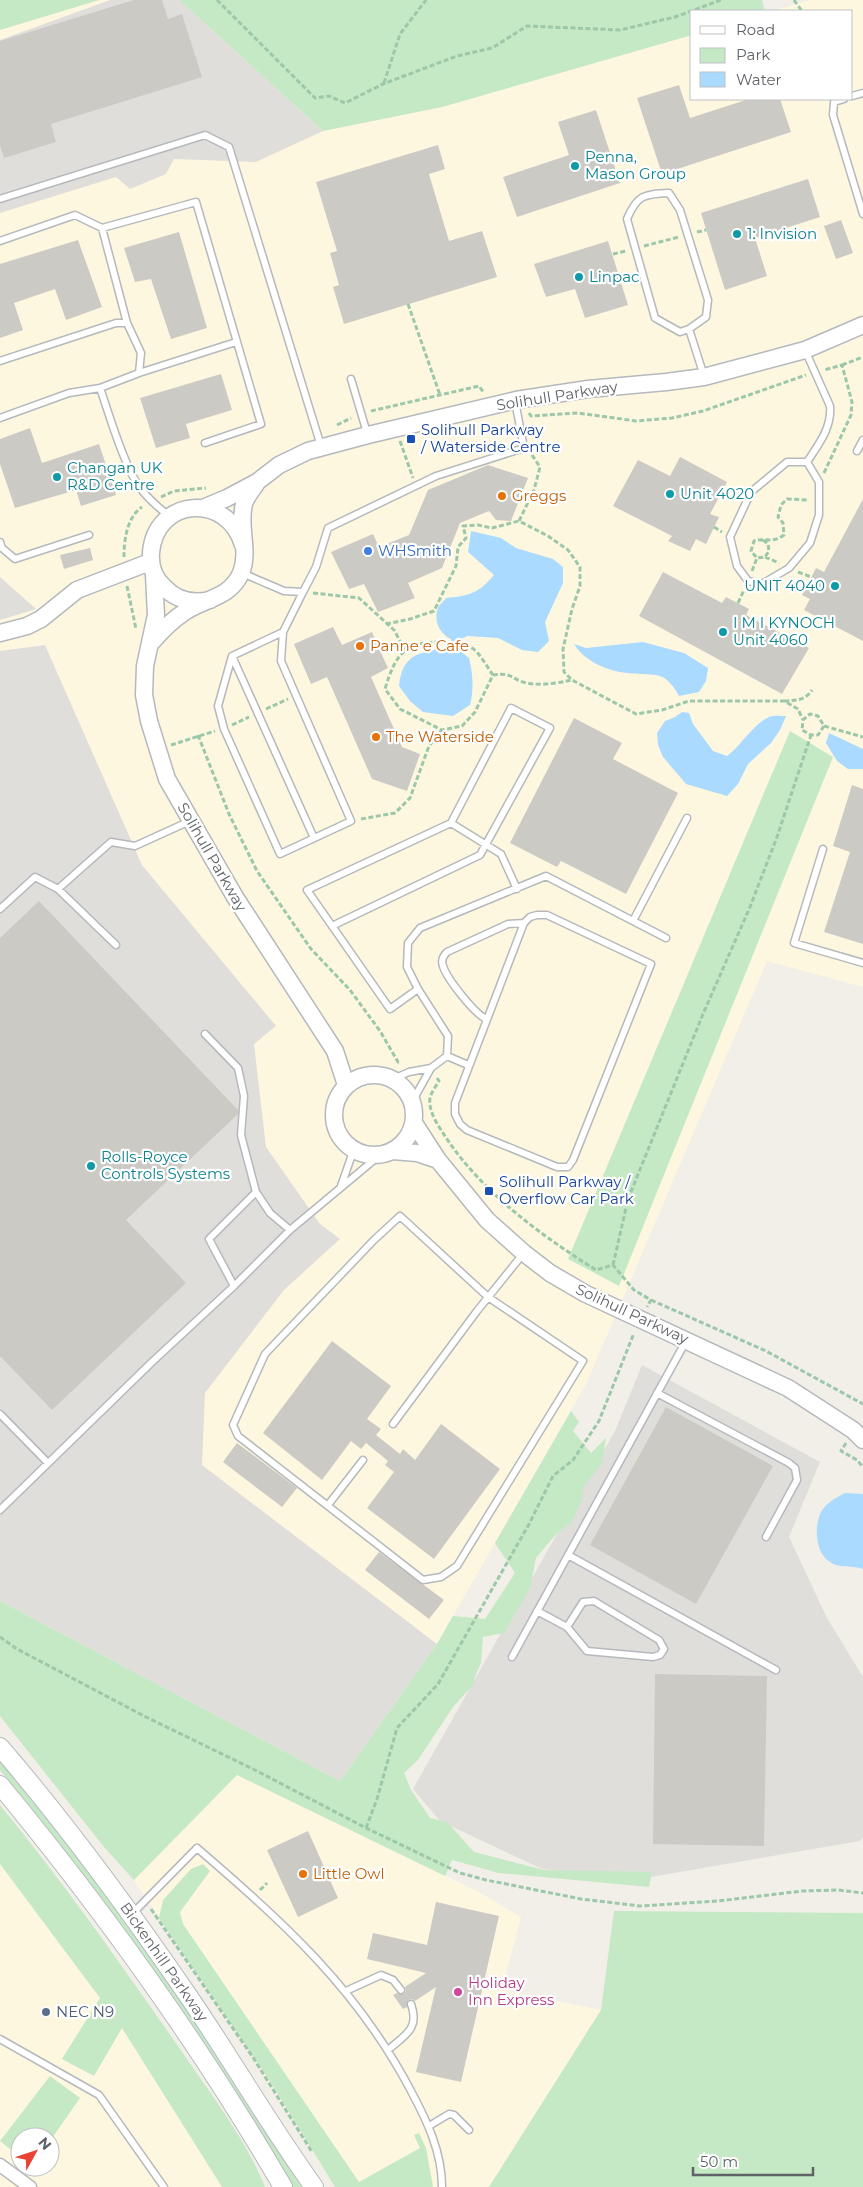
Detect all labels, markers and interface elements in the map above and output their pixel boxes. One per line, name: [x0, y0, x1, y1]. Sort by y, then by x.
legend: [690, 10, 853, 100]
text: Road: [736, 20, 775, 39]
text: Park: [736, 45, 770, 64]
text: Water: [736, 70, 782, 89]
place label: Penna, Mason Group: [585, 147, 686, 183]
marker: Penna, Mason Group: [569, 160, 581, 172]
place label: 1: Invision: [747, 224, 817, 243]
marker: 1: Invision: [731, 228, 743, 240]
place label: Linpac: [589, 267, 639, 286]
marker: Linpac: [573, 271, 585, 283]
street label: Solihull Parkway: [495, 376, 620, 414]
place label: Solihull Parkway / Waterside Centre: [420, 420, 560, 456]
marker: Solihull Parkway / Waterside Centre: [405, 433, 417, 445]
place label: Changan UK R&D Centre: [67, 458, 163, 494]
marker: Changan UK R&D Centre: [51, 471, 63, 483]
place label: Unit 4020: [680, 484, 754, 503]
place label: Greggs: [512, 486, 566, 505]
marker: Unit 4020: [664, 488, 676, 500]
marker: Greggs: [496, 490, 508, 502]
place label: WHSmith: [378, 541, 452, 560]
marker: WHSmith: [362, 545, 374, 557]
place label: UNIT 4040: [744, 576, 825, 595]
marker: UNIT 4040: [829, 580, 841, 592]
place label: I M I KYNOCH Unit 4060: [733, 613, 835, 649]
marker: I M I KYNOCH Unit 4060: [717, 626, 729, 638]
place label: Panne e Cafe: [370, 636, 469, 655]
marker: Panne e Cafe: [354, 640, 366, 652]
place label: The Waterside: [386, 727, 494, 746]
marker: The Waterside: [370, 731, 382, 743]
street label: Solihull Parkway: [174, 799, 252, 915]
place label: Rolls-Royce Controls Systems: [101, 1147, 230, 1183]
marker: Rolls-Royce Controls Systems: [85, 1160, 97, 1172]
place label: Solihull Parkway / Overflow Car Park: [499, 1172, 634, 1208]
marker: Solihull Parkway / Overflow Car Park: [483, 1185, 495, 1197]
street label: Solihull Parkway: [573, 1279, 692, 1348]
place label: Little Owl: [313, 1864, 385, 1883]
marker: Little Owl: [297, 1868, 309, 1880]
street label: Bickenhill Parkway: [116, 1898, 213, 2026]
place label: Holiday Inn Express: [468, 1973, 554, 2009]
marker: Holiday Inn Express: [452, 1986, 464, 1998]
place label: NEC N9: [56, 2002, 114, 2021]
marker: NEC N9: [40, 2006, 52, 2018]
north arrow: [10, 2127, 60, 2177]
text: N: [34, 2134, 55, 2154]
scale bar: [693, 2144, 813, 2176]
text: 50 m: [700, 2152, 738, 2171]

